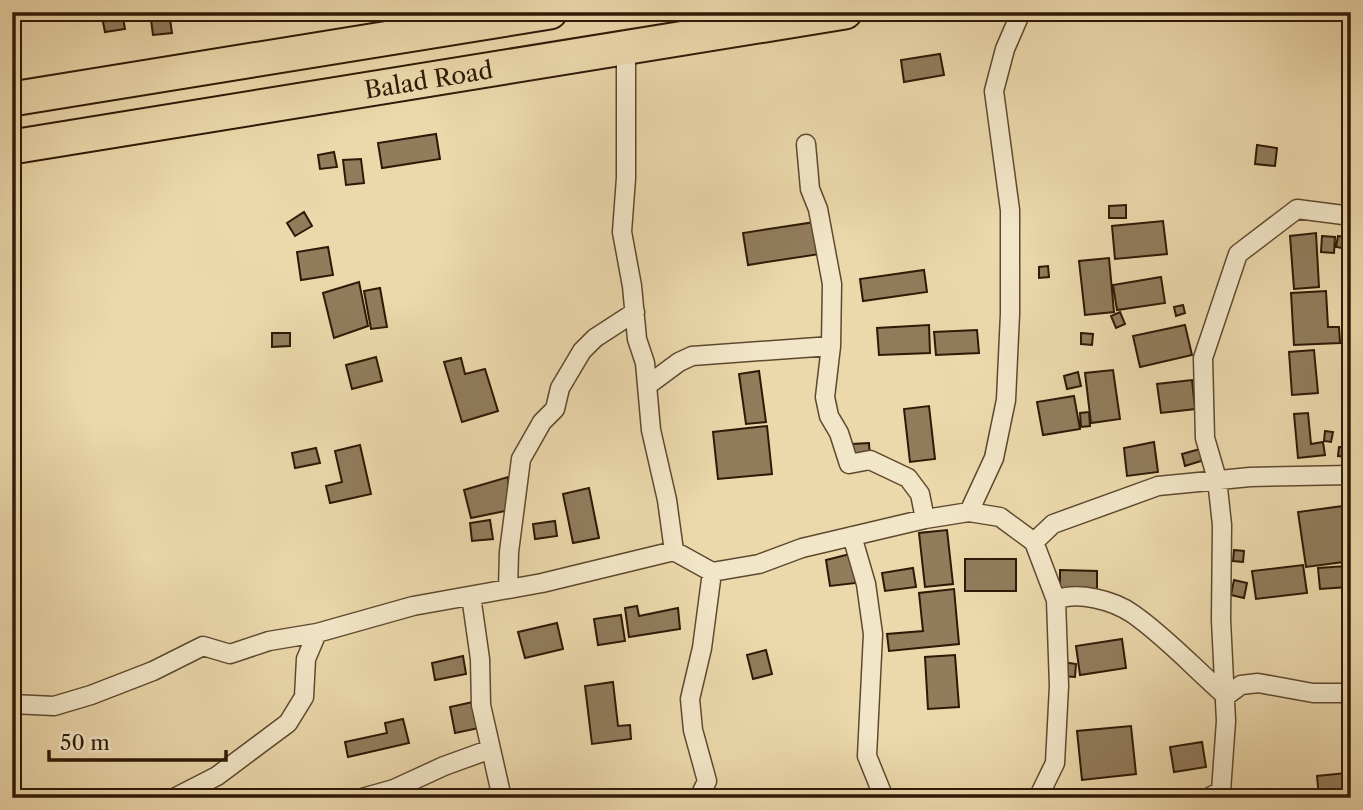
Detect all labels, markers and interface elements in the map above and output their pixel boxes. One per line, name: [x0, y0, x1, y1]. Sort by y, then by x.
street label: Balad Road: [362, 55, 495, 104]
scale bar: [49, 719, 226, 763]
text: 50 m: [60, 730, 110, 755]

